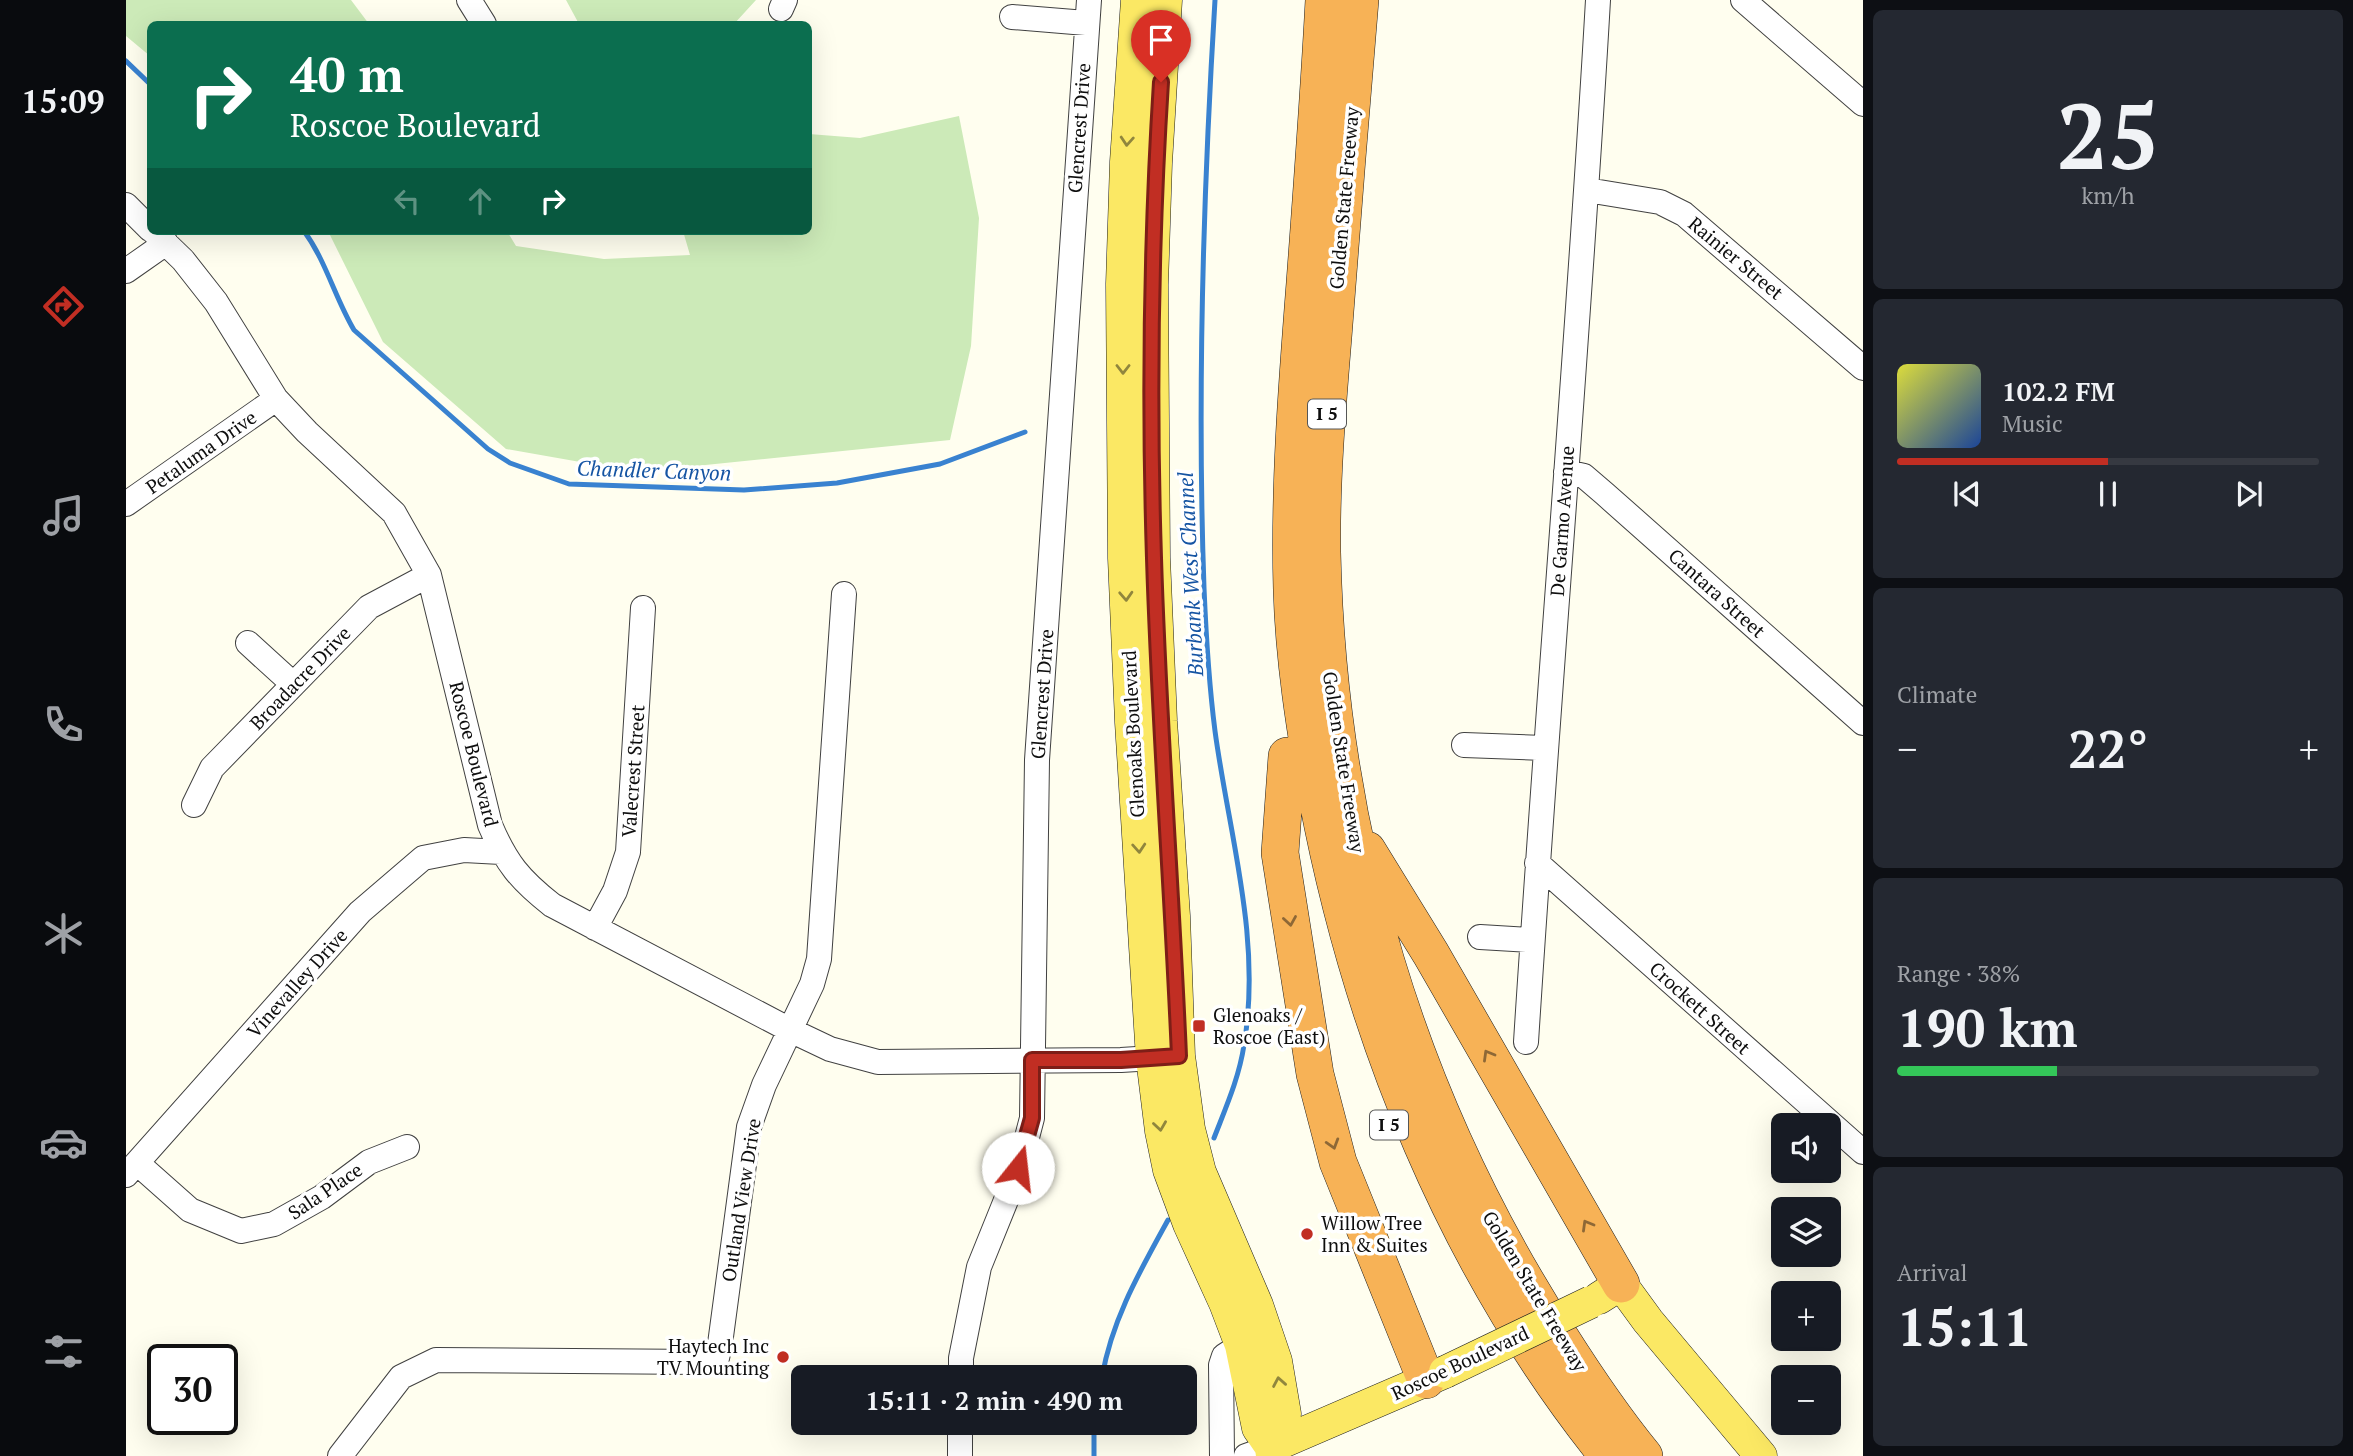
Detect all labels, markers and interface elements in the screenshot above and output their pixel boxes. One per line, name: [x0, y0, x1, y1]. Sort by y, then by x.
pin: [1131, 10, 1191, 82]
icon: arrive: [1142, 21, 1180, 59]
text: 40 m: [290, 41, 404, 106]
icon: right: [175, 49, 266, 140]
street label: Glencrest Drive: [1061, 62, 1096, 194]
text: 25: [2057, 74, 2159, 195]
text: 15:09: [21, 80, 105, 122]
text: Roscoe Boulevard: [290, 104, 541, 146]
street label: Golden State Freeway: [1323, 105, 1364, 290]
one-way arrow: [1120, 136, 1135, 147]
text: km/h: [2081, 180, 2135, 211]
icon: left: [388, 182, 426, 220]
icon: ahead: [461, 182, 499, 220]
icon: right: [534, 182, 572, 220]
street label: Rainier Street: [1684, 211, 1789, 305]
icon: directions: [39, 282, 88, 331]
one-way arrow: [1115, 364, 1131, 375]
text: 102.2 FM: [2002, 374, 2115, 408]
road number: I 5: [1308, 400, 1346, 428]
street label: Petaluma Drive: [140, 404, 261, 499]
text: Music: [2002, 408, 2063, 439]
street label: De Garmo Avenue: [1544, 445, 1579, 597]
water label: Chandler Canyon: [576, 453, 732, 487]
water label: Burbank West Channel: [1171, 471, 1209, 678]
icon: previous: [1948, 475, 1986, 513]
icon: pause: [2089, 475, 2127, 513]
icon: next: [2230, 475, 2268, 513]
icon: music: [39, 491, 88, 540]
street label: Cantara Street: [1664, 543, 1771, 643]
one-way arrow: [1118, 591, 1133, 602]
street label: Broadacre Drive: [244, 620, 355, 735]
street label: Glencrest Drive: [1024, 628, 1059, 760]
street label: Glenoaks Boulevard: [1116, 649, 1149, 818]
street label: Golden State Freeway: [1318, 670, 1371, 855]
street label: Roscoe Boulevard: [444, 679, 505, 830]
text: Climate: [1897, 679, 1977, 710]
icon: phone: [39, 700, 88, 749]
street label: Valecrest Street: [615, 704, 650, 838]
text: 22°: [2068, 714, 2148, 783]
text: −: [1897, 724, 1917, 774]
text: +: [2299, 724, 2319, 774]
one-way arrow: [1131, 843, 1146, 854]
icon: climate: [39, 909, 88, 958]
one-way arrow: [1282, 915, 1297, 926]
street label: Vinevalley Drive: [241, 923, 352, 1043]
street label: Crockett Street: [1645, 956, 1756, 1060]
text: Range · 38%: [1897, 958, 2020, 989]
text: 190 km: [1897, 993, 2078, 1062]
place label: Glenoaks / Roscoe (East): [1213, 1002, 1326, 1049]
marker: Glenoaks / Roscoe (East): [1191, 1018, 1207, 1034]
one-way arrow: [1483, 1049, 1496, 1062]
road number: I 5: [1370, 1110, 1408, 1140]
map controls: [1771, 1113, 1841, 1435]
button: sound: [1771, 1113, 1841, 1183]
street label: Outland View Drive: [715, 1116, 766, 1283]
icon: car: [39, 1118, 88, 1167]
one-way arrow: [1153, 1120, 1168, 1131]
position arrow: [981, 1131, 1055, 1205]
one-way arrow: [1324, 1137, 1339, 1149]
street label: Sala Place: [283, 1157, 367, 1225]
button: layers: [1771, 1197, 1841, 1267]
street label: Golden State Freeway: [1478, 1206, 1594, 1376]
place label: Willow Tree Inn & Suites: [1321, 1210, 1428, 1257]
one-way arrow: [1582, 1220, 1595, 1233]
marker: Willow Tree Inn & Suites: [1299, 1226, 1315, 1242]
text: Arrival: [1897, 1257, 1968, 1288]
button: +: [1771, 1281, 1841, 1351]
text: 15:11: [1897, 1292, 2032, 1361]
street label: Roscoe Boulevard: [1387, 1320, 1533, 1405]
icon: filters: [39, 1327, 88, 1376]
place label: Haytech Inc TV Mounting: [657, 1333, 770, 1380]
speed limit sign: 30: [147, 1344, 238, 1435]
marker: Haytech Inc TV Mounting: [775, 1349, 791, 1365]
button: −: [1771, 1365, 1841, 1435]
one-way arrow: [1272, 1376, 1287, 1388]
text: 15:11 · 2 min · 490 m: [865, 1383, 1123, 1417]

